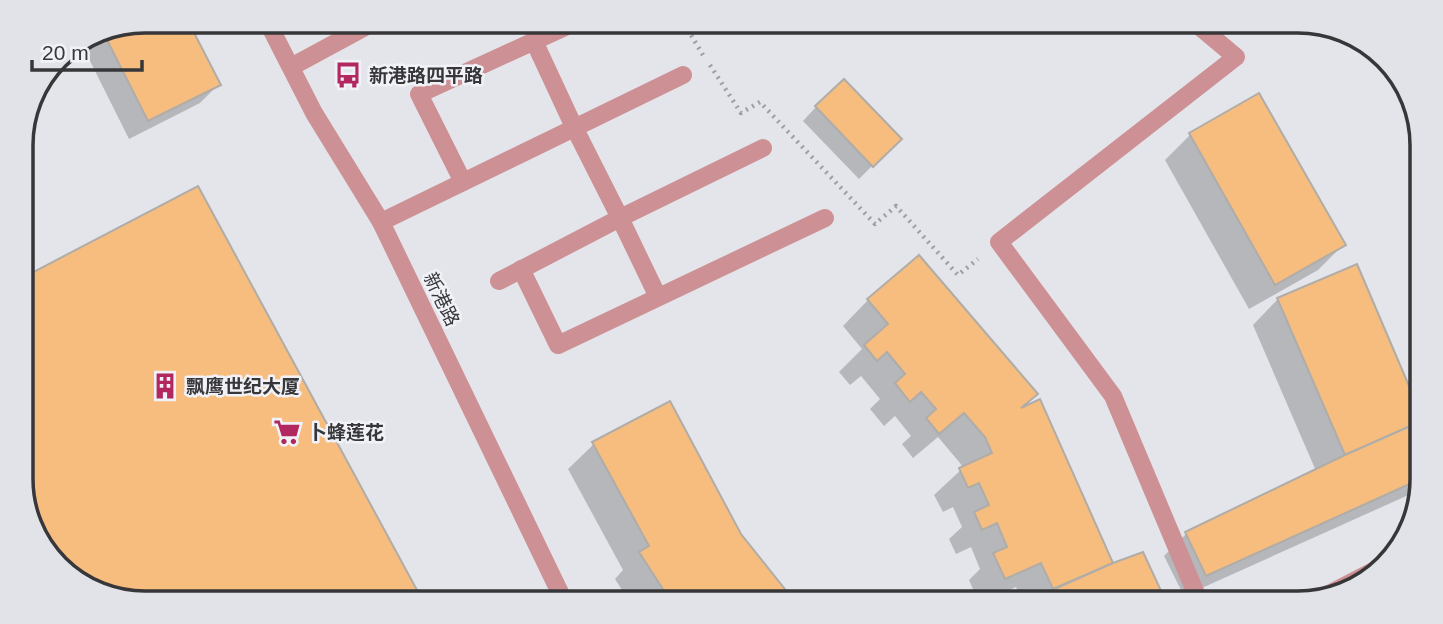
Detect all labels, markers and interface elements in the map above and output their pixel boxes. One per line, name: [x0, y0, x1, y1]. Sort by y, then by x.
scale bar: [32, 28, 142, 72]
text: 20 m: [42, 41, 89, 64]
bus stop icon: 新港路四平路: [333, 60, 363, 90]
place label: 新港路四平路: [369, 65, 483, 86]
street label: 新港路: [420, 269, 463, 329]
building icon: 飘鹰世纪大厦: [150, 371, 180, 401]
place label: 飘鹰世纪大厦: [186, 376, 300, 397]
supermarket icon: 卜蜂莲花: [272, 417, 302, 447]
place label: 卜蜂莲花: [308, 422, 384, 443]

